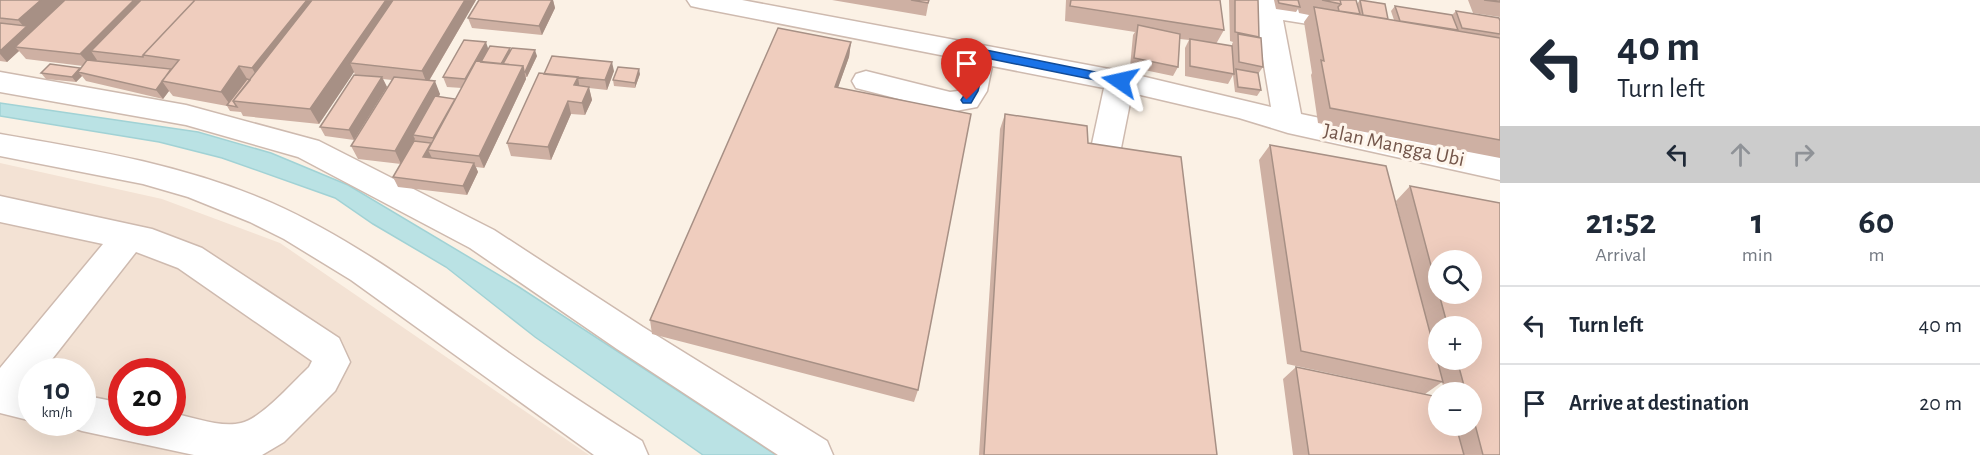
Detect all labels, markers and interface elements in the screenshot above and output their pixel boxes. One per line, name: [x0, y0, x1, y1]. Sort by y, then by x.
icon: left: [1518, 24, 1596, 102]
text: 40 m: [1617, 26, 1700, 68]
pin: [941, 38, 992, 100]
icon: arrive: [950, 47, 983, 80]
position arrow: [1088, 49, 1152, 113]
text: Turn left: [1617, 75, 1705, 102]
street label: Jalan Mangga Ubi: [1321, 120, 1467, 170]
icon: left: [1661, 138, 1694, 171]
icon: ahead: [1724, 138, 1757, 171]
icon: right: [1787, 138, 1820, 171]
text: 21:52: [1586, 204, 1656, 240]
text: 1: [1751, 204, 1764, 240]
text: 60: [1858, 204, 1895, 240]
text: Arrival: [1595, 245, 1647, 265]
text: min: [1742, 245, 1773, 265]
text: m: [1868, 245, 1884, 265]
map controls: [1428, 250, 1482, 436]
button: search: [1428, 250, 1482, 304]
icon: left: [1518, 309, 1551, 342]
text: Turn left: [1569, 314, 1643, 336]
text: 40 m: [1919, 314, 1962, 336]
button: +: [1428, 316, 1482, 370]
speed limit sign: 20: [108, 358, 186, 436]
text: 10: [44, 375, 70, 405]
button: −: [1428, 382, 1482, 436]
icon: arrive: [1518, 387, 1551, 420]
text: Arrive at destination: [1569, 392, 1749, 414]
text: 20 m: [1919, 392, 1962, 414]
text: km/h: [42, 405, 72, 420]

